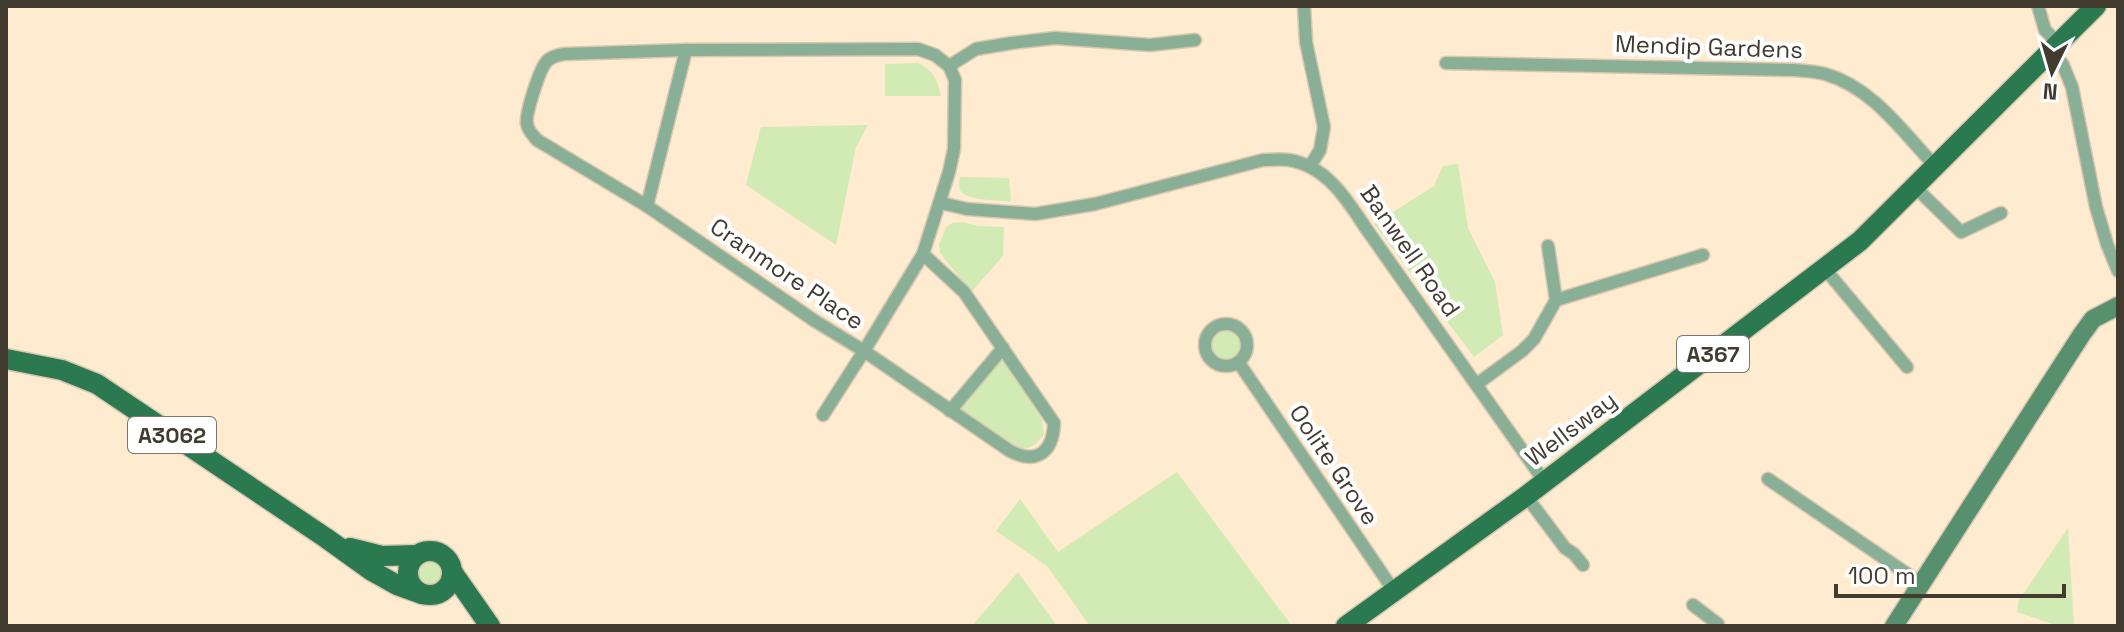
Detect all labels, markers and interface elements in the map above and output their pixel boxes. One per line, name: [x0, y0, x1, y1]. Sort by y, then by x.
street label: Mendip Gardens: [1615, 28, 1803, 65]
north arrow: [2012, 32, 2092, 112]
text: N: [2042, 77, 2059, 107]
street label: Banwell Road: [1353, 179, 1467, 323]
street label: Cranmore Place: [704, 211, 870, 337]
road number: A367: [1677, 336, 1749, 372]
street label: Wellsway: [1519, 384, 1622, 473]
street label: Oolite Grove: [1283, 398, 1386, 531]
road number: A3062: [128, 417, 216, 453]
scale bar: [1836, 548, 2064, 598]
text: 100 m: [1848, 560, 1916, 591]

